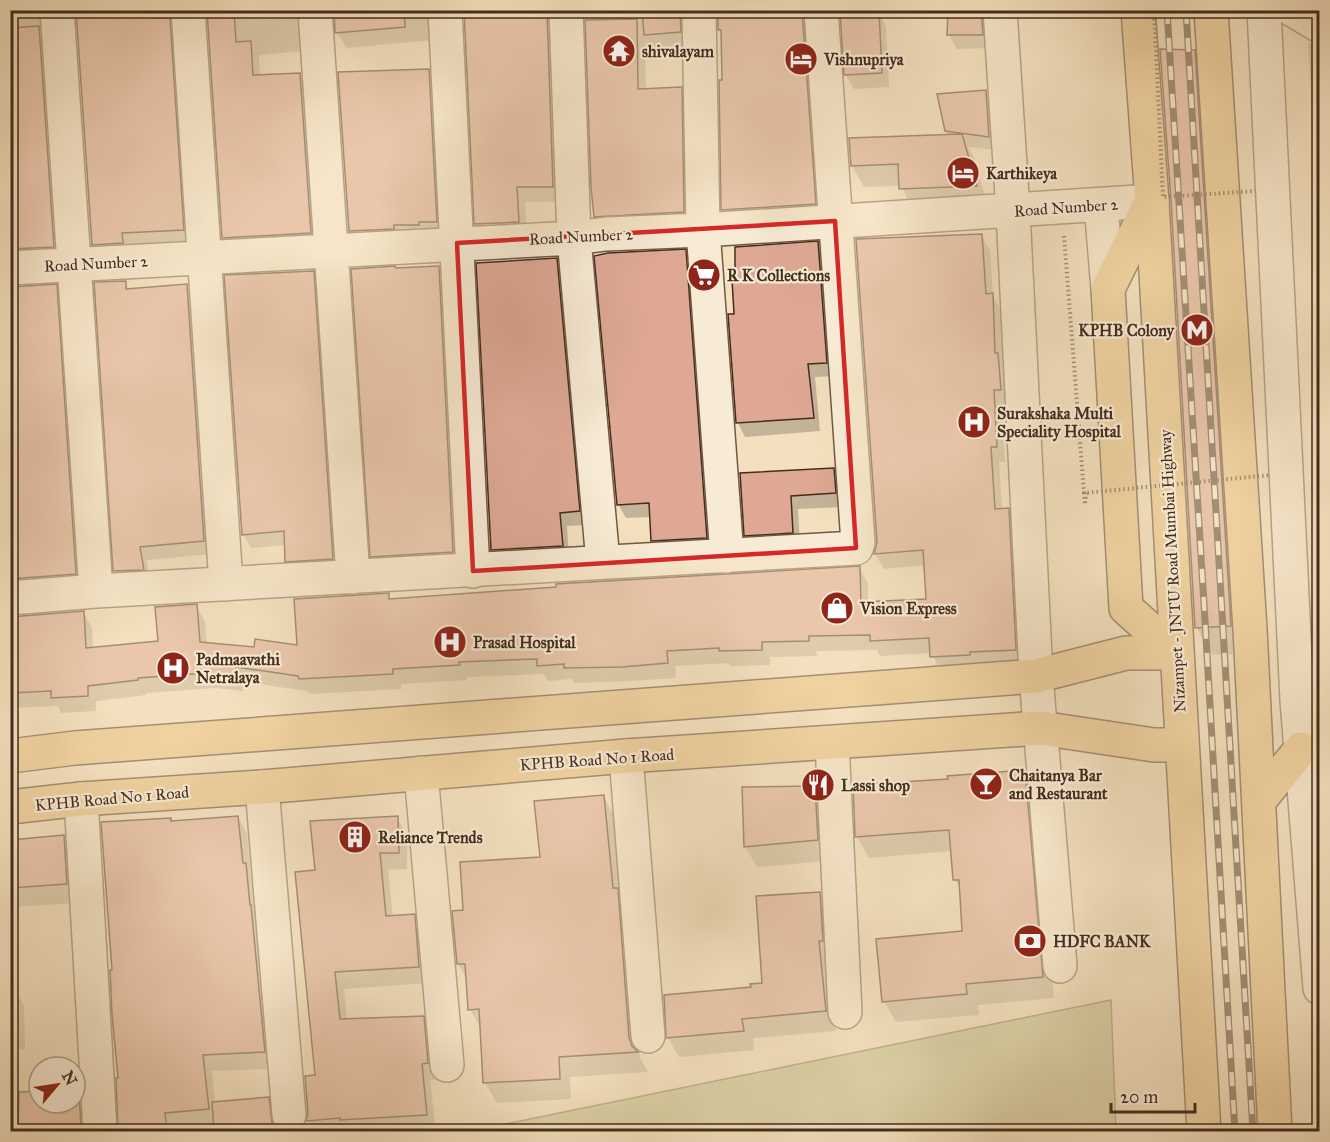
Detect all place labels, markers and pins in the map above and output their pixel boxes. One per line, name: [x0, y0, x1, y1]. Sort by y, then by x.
temple icon: shivalayam: [601, 33, 637, 69]
hotel icon: Vishnupriya: [783, 41, 819, 77]
place label: shivalayam: [642, 42, 714, 62]
place label: Vishnupriya: [823, 50, 905, 70]
hotel icon: Karthikeya: [945, 155, 981, 191]
place label: Karthikeya: [986, 164, 1058, 184]
supermarket icon: R K Collections: [686, 257, 722, 293]
place label: R K Collections: [727, 266, 830, 285]
metro station icon: KPHB Colony: [1179, 312, 1215, 348]
place label: KPHB Colony: [1078, 321, 1175, 341]
hospital icon: Surakshaka Multi Speciality Hospital: [956, 404, 992, 440]
place label: Surakshaka Multi Speciality Hospital: [997, 404, 1121, 442]
shop icon: Vision Express: [819, 590, 855, 626]
place label: Vision Express: [859, 599, 957, 619]
hospital icon: Prasad Hospital: [432, 624, 468, 660]
place label: Prasad Hospital: [473, 633, 576, 653]
hospital icon: Padmaavathi Netralaya: [155, 650, 191, 686]
place label: Padmaavathi Netralaya: [196, 650, 280, 688]
bar icon: Chaitanya Bar and Restaurant: [968, 766, 1004, 802]
place label: Chaitanya Bar and Restaurant: [1009, 766, 1108, 803]
restaurant icon: Lassi shop: [800, 767, 836, 803]
place label: Lassi shop: [841, 776, 910, 796]
building icon: Reliance Trends: [337, 819, 373, 855]
place label: Reliance Trends: [378, 828, 483, 847]
bank icon: HDFC BANK: [1012, 923, 1048, 959]
place label: HDFC BANK: [1053, 932, 1151, 951]

